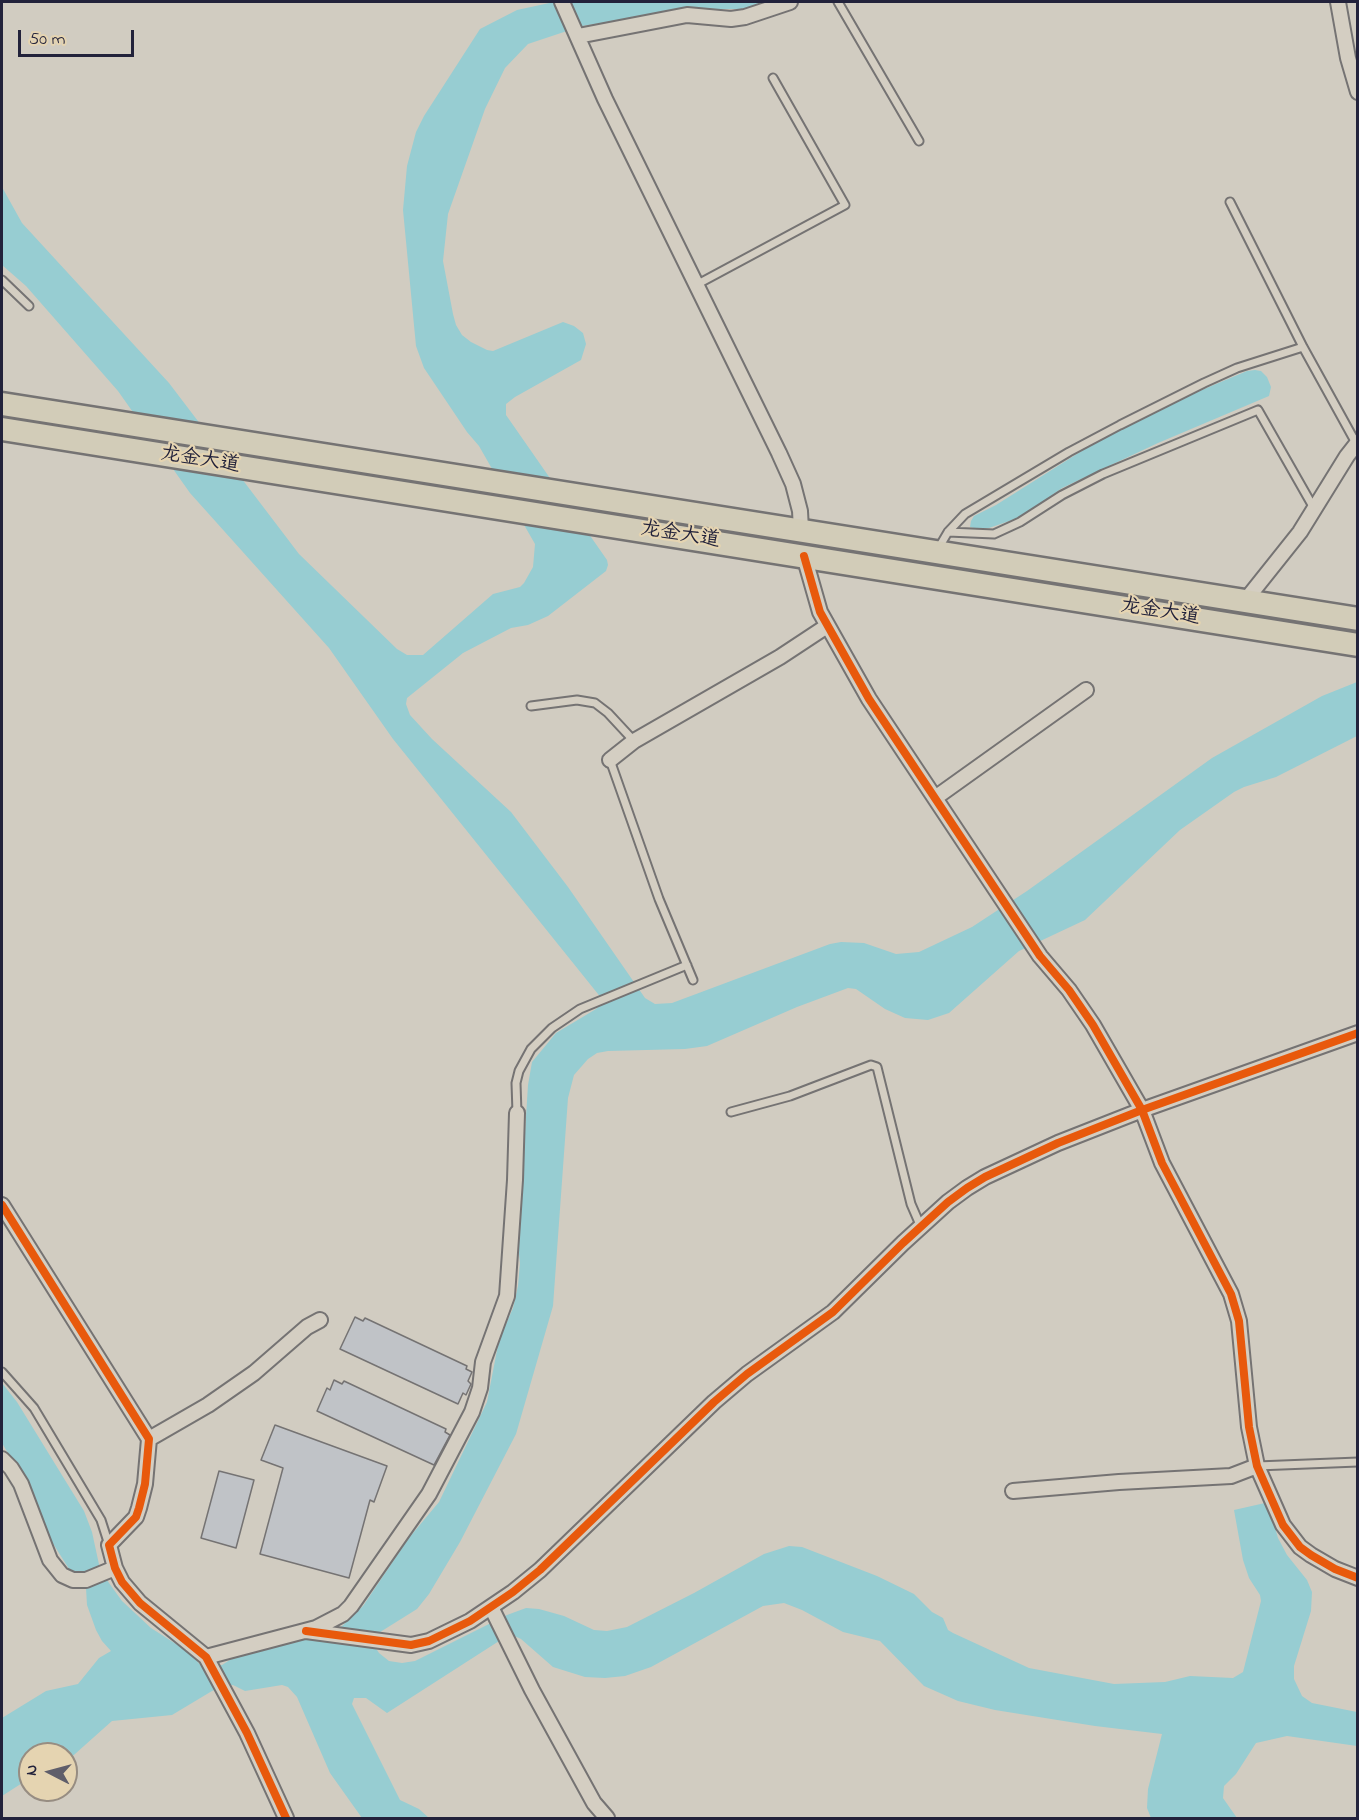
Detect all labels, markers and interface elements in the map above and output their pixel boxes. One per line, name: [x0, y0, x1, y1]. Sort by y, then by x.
scale bar: [21, 18, 136, 56]
text: 50 m: [29, 27, 66, 53]
street label: 龙金大道: [159, 443, 241, 479]
street label: 龙金大道: [639, 518, 721, 554]
street label: 龙金大道: [1119, 595, 1201, 631]
north arrow: [18, 1742, 78, 1802]
text: N: [20, 1764, 45, 1777]

